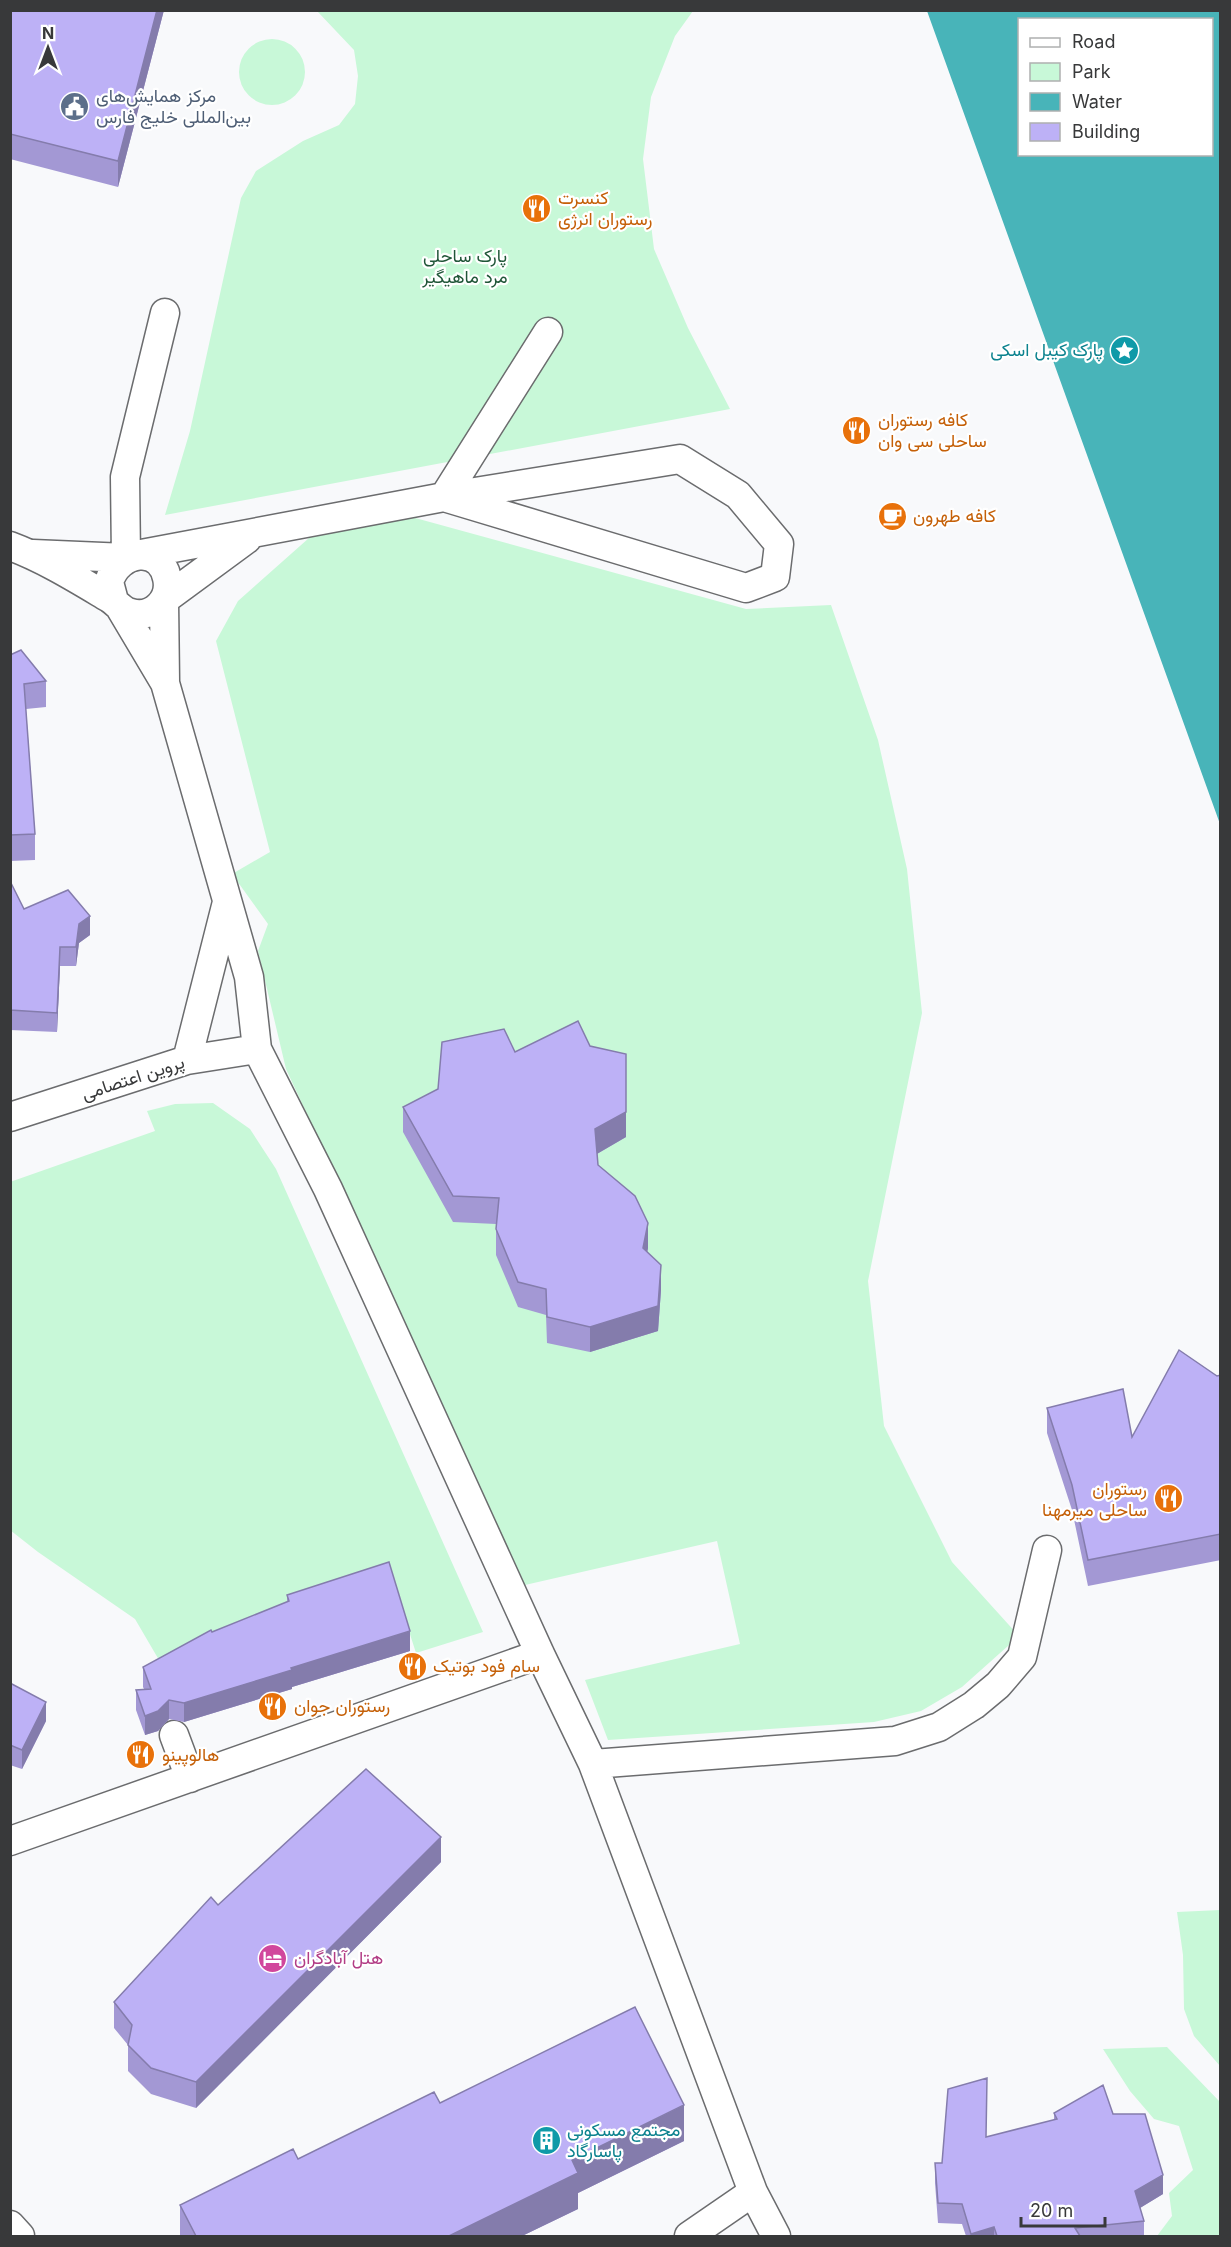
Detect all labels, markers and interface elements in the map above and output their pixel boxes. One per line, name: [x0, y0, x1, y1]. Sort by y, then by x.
north arrow: [18, 18, 78, 78]
legend: [1018, 18, 1213, 156]
text: N: [42, 23, 54, 43]
text: Road: [1072, 31, 1115, 52]
text: Park: [1072, 61, 1111, 82]
place label: مرکز همایش‌های بین‌المللی خلیج فارس: [96, 85, 251, 129]
public building icon: مرکز همایش‌های بین‌المللی خلیج فارس: [59, 90, 91, 122]
text: Water: [1072, 91, 1122, 112]
text: Building: [1072, 121, 1140, 142]
place label: کنسرت رستوران انرژی: [558, 187, 653, 230]
restaurant icon: کنسرت رستوران انرژی: [521, 192, 553, 224]
park label: پارک ساحلی مرد ماهیگیر: [421, 245, 508, 288]
place icon: پارک کیبل اسکی: [1108, 334, 1140, 366]
place label: پارک کیبل اسکی: [990, 339, 1103, 362]
place label: کافه رستوران ساحلی سی وان: [878, 409, 987, 452]
restaurant icon: کافه رستوران ساحلی سی وان: [841, 414, 873, 446]
cafe icon: کافه طهرون: [876, 500, 908, 532]
place label: کافه طهرون: [913, 505, 996, 527]
street label: پروین اعتصامی: [79, 1051, 188, 1106]
place label: رستوران ساحلی میرمهنا: [1042, 1478, 1147, 1521]
restaurant icon: رستوران ساحلی میرمهنا: [1152, 1483, 1184, 1515]
restaurant icon: سام فود بوتیک: [396, 1650, 428, 1682]
place label: سام فود بوتیک: [433, 1655, 540, 1678]
restaurant icon: رستوران جوان: [257, 1690, 289, 1722]
place label: رستوران جوان: [294, 1695, 390, 1717]
restaurant icon: هالوپینو: [125, 1739, 157, 1771]
place label: هالوپینو: [162, 1744, 219, 1767]
hotel icon: هتل آبادگران: [257, 1942, 289, 1974]
place label: هتل آبادگران: [294, 1947, 383, 1969]
place label: مجتمع مسکونی پاسارگاد: [567, 2119, 680, 2163]
building icon: مجتمع مسکونی پاسارگاد: [530, 2124, 562, 2156]
scale bar: [1021, 2190, 1105, 2228]
text: 20 m: [1030, 2200, 1073, 2221]

